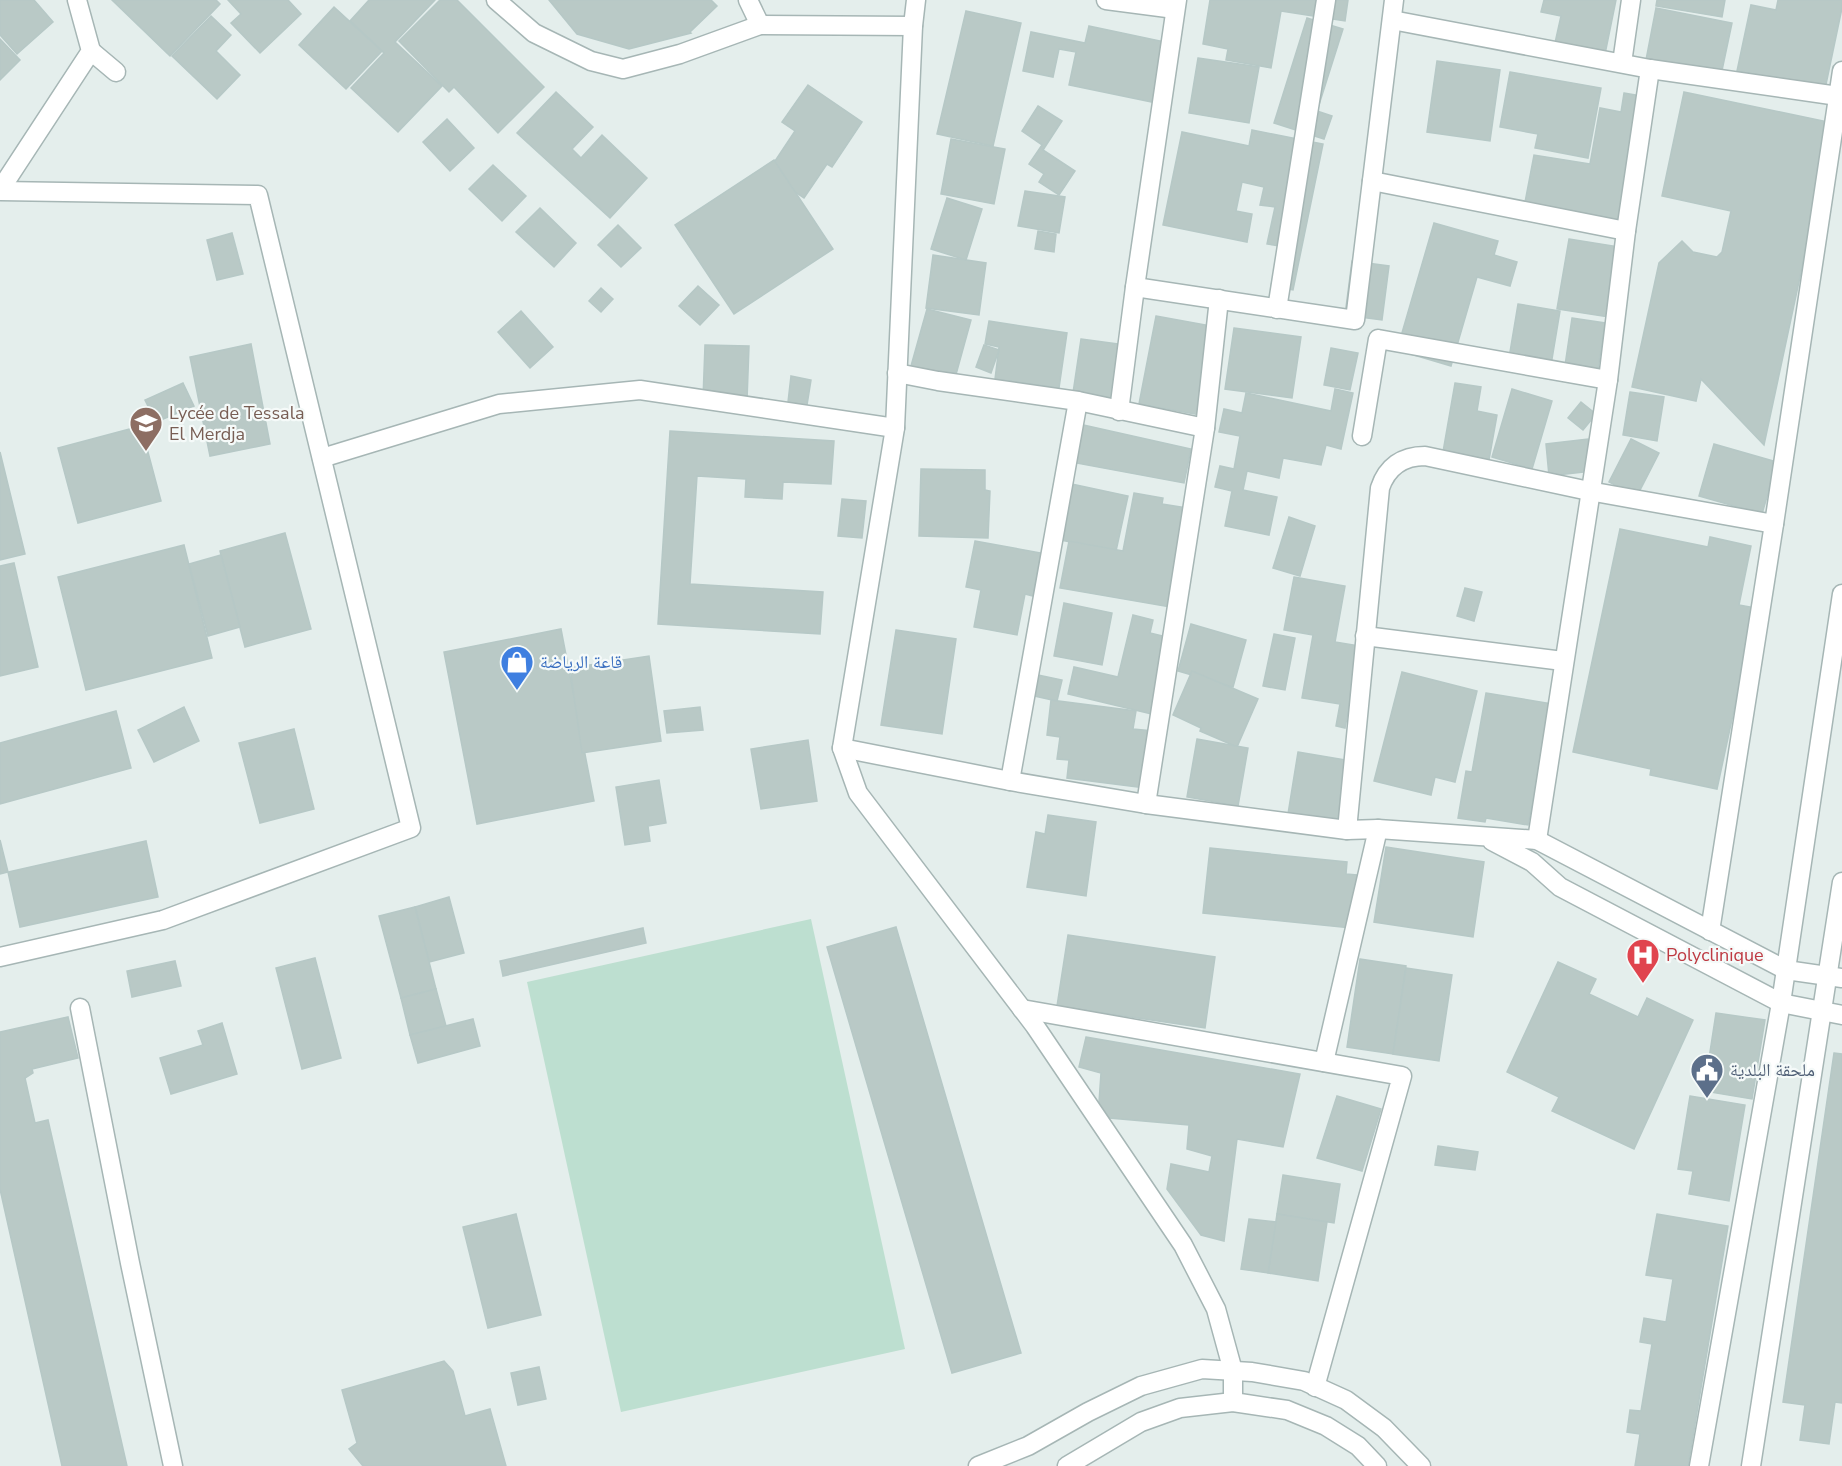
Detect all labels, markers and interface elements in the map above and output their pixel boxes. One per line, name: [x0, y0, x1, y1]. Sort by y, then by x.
place label: Lycée de Tessala El Merdja: [169, 401, 305, 446]
school or university icon: Lycée de Tessala El Merdja: [128, 405, 164, 452]
shop icon: قاعة الرياضة: [499, 644, 535, 691]
place label: قاعة الرياضة: [540, 650, 622, 674]
hospital icon: Polyclinique: [1625, 937, 1661, 984]
place label: Polyclinique: [1666, 943, 1764, 967]
public building icon: ملحقة البلدية: [1689, 1052, 1725, 1099]
place label: ملحقة البلدية: [1730, 1058, 1815, 1082]

